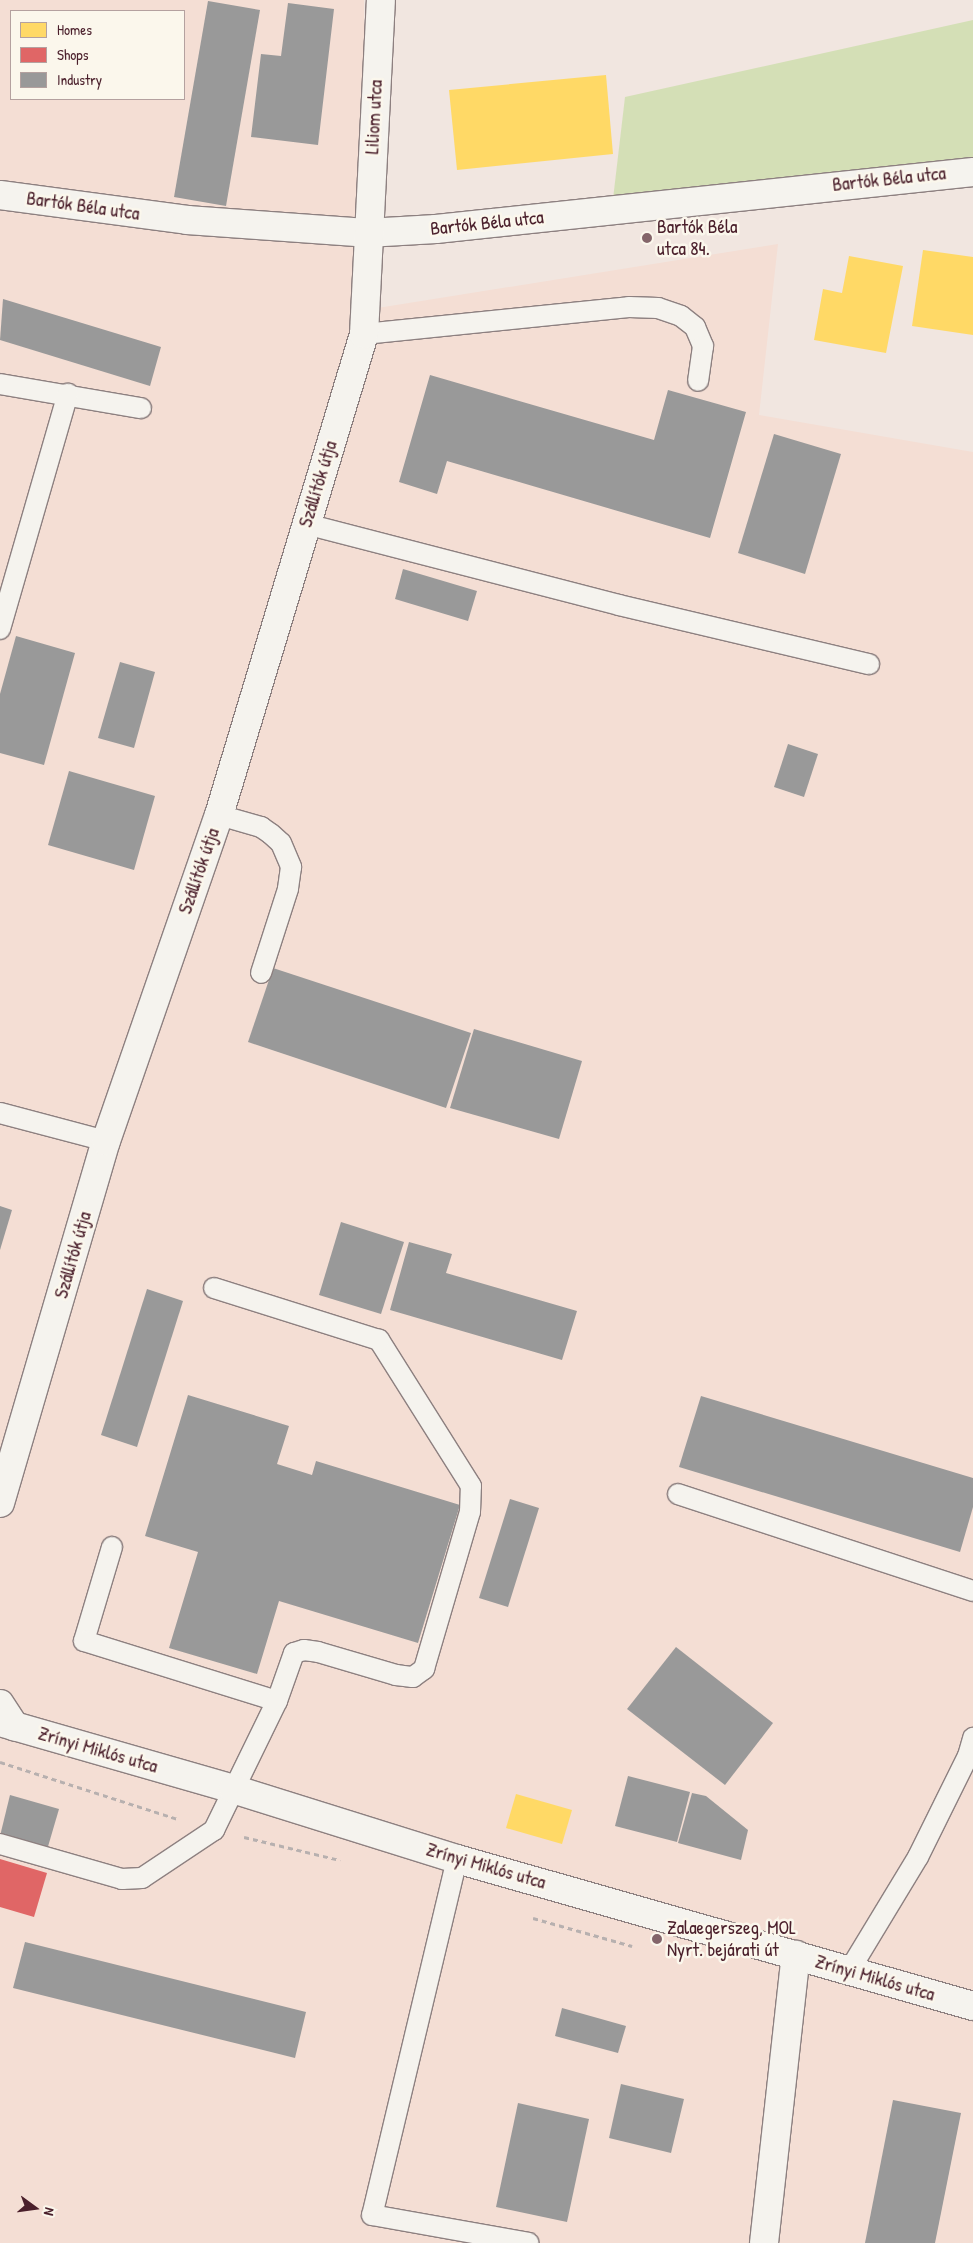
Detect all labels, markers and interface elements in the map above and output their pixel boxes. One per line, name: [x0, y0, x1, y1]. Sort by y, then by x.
legend: [10, 10, 185, 100]
text: Homes: [57, 19, 92, 40]
text: Shops: [57, 44, 88, 65]
text: Industry: [57, 69, 102, 90]
street label: Liliom utca: [361, 79, 387, 155]
street label: Bartók Béla utca: [831, 162, 947, 196]
street label: Bartók Béla utca: [25, 187, 141, 225]
street label: Bartók Béla utca: [429, 206, 545, 240]
place label: Bartók Béla utca 84.: [657, 216, 738, 260]
marker: Bartók Béla utca 84.: [641, 232, 653, 244]
street label: Szállítók útja: [294, 438, 342, 530]
street label: Szállítók útja: [174, 825, 224, 917]
street label: Szállítók útja: [50, 1209, 96, 1301]
street label: Zrínyi Miklós utca: [36, 1722, 160, 1778]
street label: Zrínyi Miklós utca: [424, 1838, 548, 1894]
place label: Zalaegerszeg, MOL Nyrt. bejárati út: [667, 1917, 796, 1961]
marker: Zalaegerszeg, MOL Nyrt. bejárati út: [651, 1933, 663, 1945]
street label: Zrínyi Miklós utca: [813, 1950, 937, 2006]
north arrow: [10, 2183, 60, 2233]
text: N: [40, 2206, 60, 2218]

